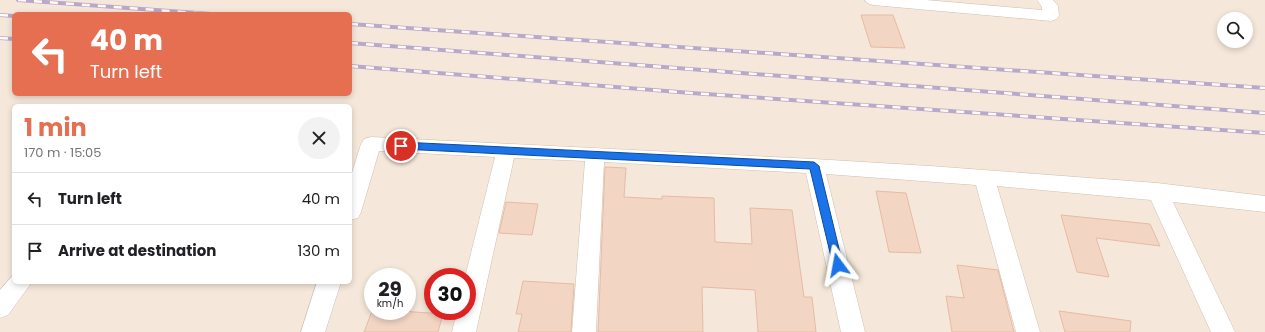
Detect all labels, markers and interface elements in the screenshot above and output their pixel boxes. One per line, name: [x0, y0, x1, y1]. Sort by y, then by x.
map controls: [1217, 12, 1253, 48]
button: search: [1217, 12, 1253, 48]
text: 40 m: [90, 21, 163, 60]
icon: left: [24, 28, 76, 80]
text: Turn left: [90, 59, 162, 84]
text: 1 min: [24, 111, 87, 144]
button: close: [298, 117, 340, 159]
pin: [384, 129, 418, 163]
icon: arrive: [390, 135, 412, 157]
text: 170 m · 15:05: [24, 143, 101, 162]
icon: left: [24, 188, 46, 210]
text: Turn left: [58, 188, 122, 209]
text: 40 m: [302, 188, 340, 209]
icon: arrive: [24, 240, 46, 262]
text: Arrive at destination: [58, 240, 216, 261]
text: 130 m: [297, 240, 340, 261]
position arrow: [817, 244, 859, 286]
speed limit sign: 30: [424, 268, 476, 320]
text: 29: [378, 275, 402, 303]
text: km/h: [377, 296, 403, 311]

